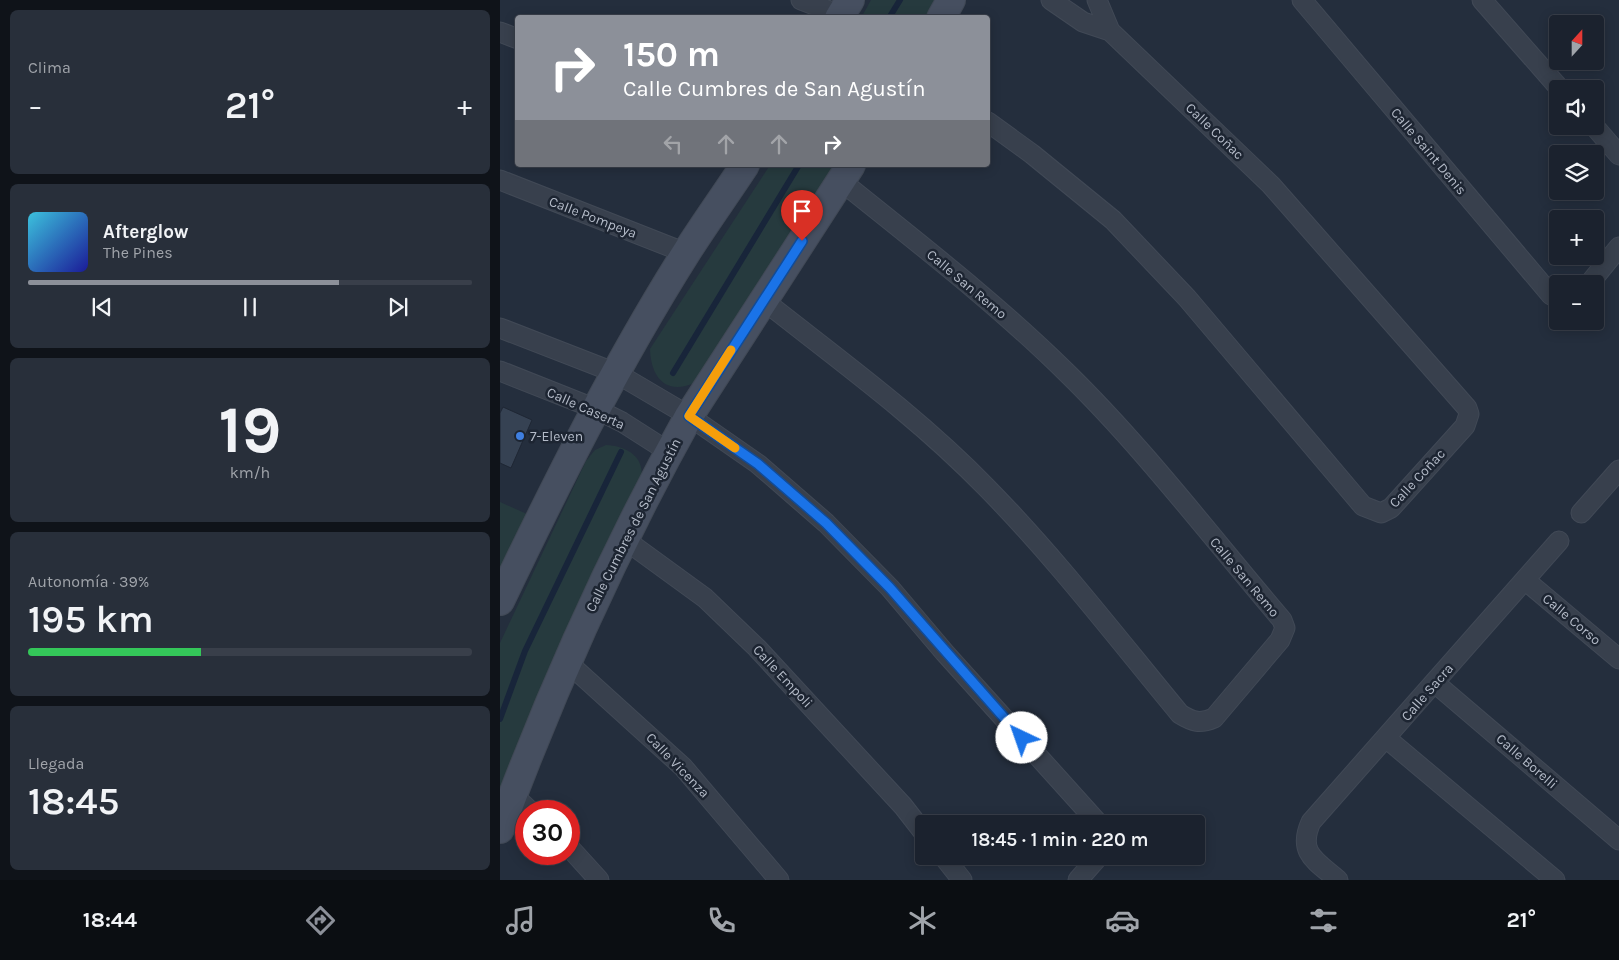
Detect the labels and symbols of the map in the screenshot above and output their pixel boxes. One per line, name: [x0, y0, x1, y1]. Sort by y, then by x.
north arrow: [1549, 15, 1604, 70]
street label: Calle Coñac: [1182, 99, 1247, 163]
street label: Calle Saint Denis: [1387, 104, 1470, 198]
pin: [781, 190, 823, 241]
street label: Calle Pompeya: [546, 193, 639, 242]
street label: Calle San Remo: [923, 246, 1010, 323]
street label: Calle Caserta: [544, 384, 627, 433]
place label: 7-Eleven: [530, 428, 583, 445]
marker: 7-Eleven: [514, 430, 526, 442]
street label: Calle Cumbres de San Agustín: [582, 436, 685, 615]
street label: Calle Coñac: [1386, 445, 1449, 511]
street label: Calle San Remo: [1206, 534, 1283, 621]
street label: Calle Corso: [1539, 590, 1604, 649]
street label: Calle Empoli: [749, 641, 816, 711]
street label: Calle Sacra: [1398, 660, 1457, 725]
position arrow: [995, 711, 1047, 763]
street label: Calle Vicenza: [642, 729, 713, 801]
street label: Calle Borelli: [1493, 730, 1561, 792]
speed limit sign: 30: [515, 800, 580, 865]

